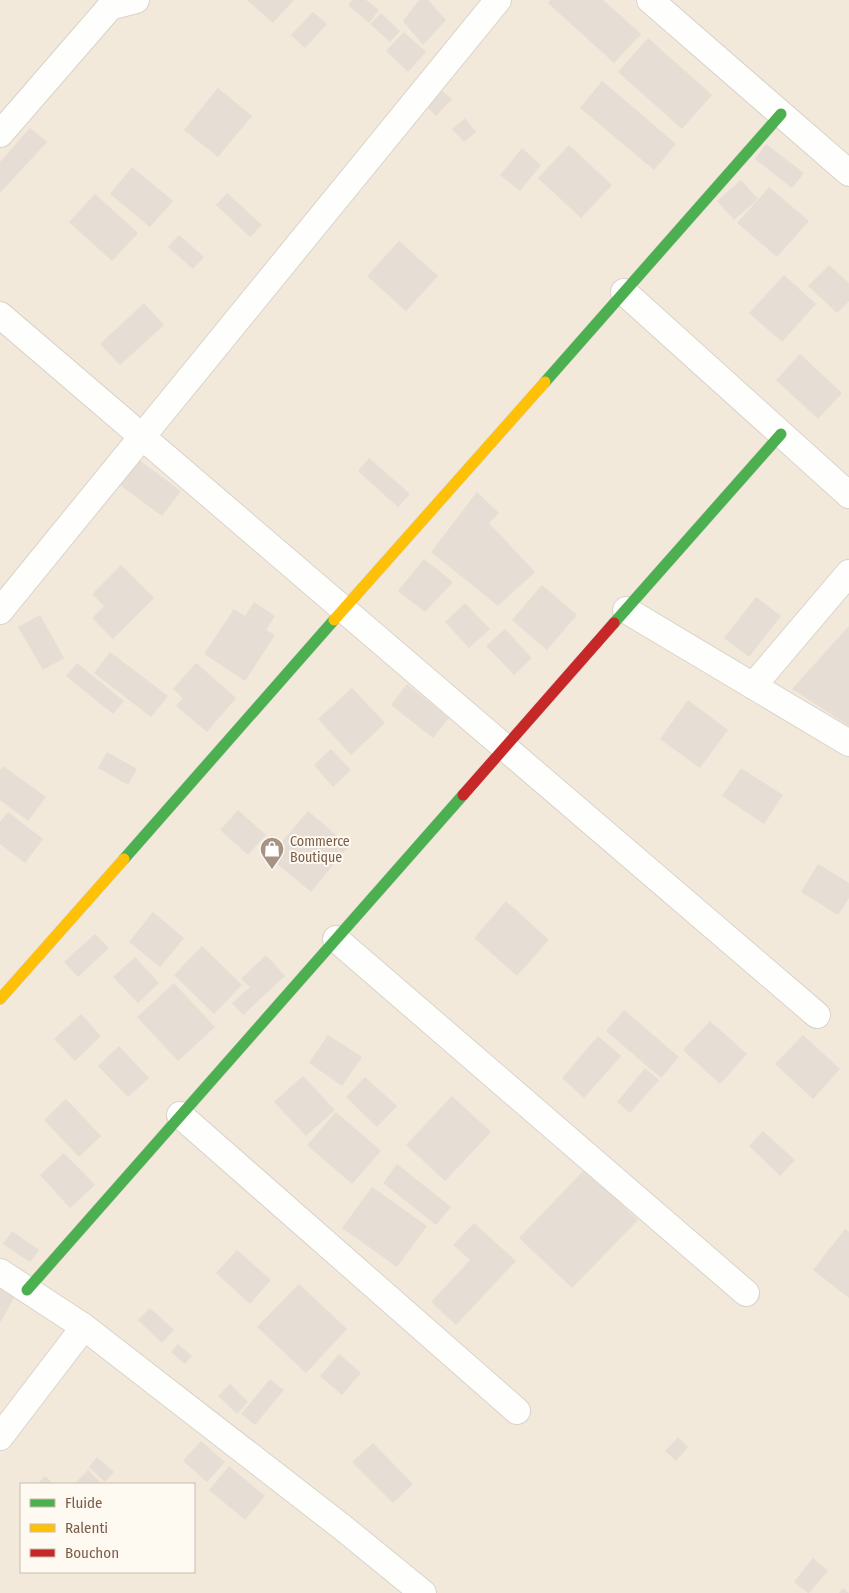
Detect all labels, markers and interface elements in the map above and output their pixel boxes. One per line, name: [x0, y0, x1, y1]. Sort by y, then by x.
place label: Commerce Boutique: [290, 833, 350, 866]
shop icon: Commerce Boutique: [259, 836, 285, 870]
legend: [20, 1483, 195, 1573]
text: Fluide: [65, 1494, 102, 1512]
text: Ralenti: [65, 1519, 108, 1537]
text: Bouchon: [65, 1544, 119, 1562]

